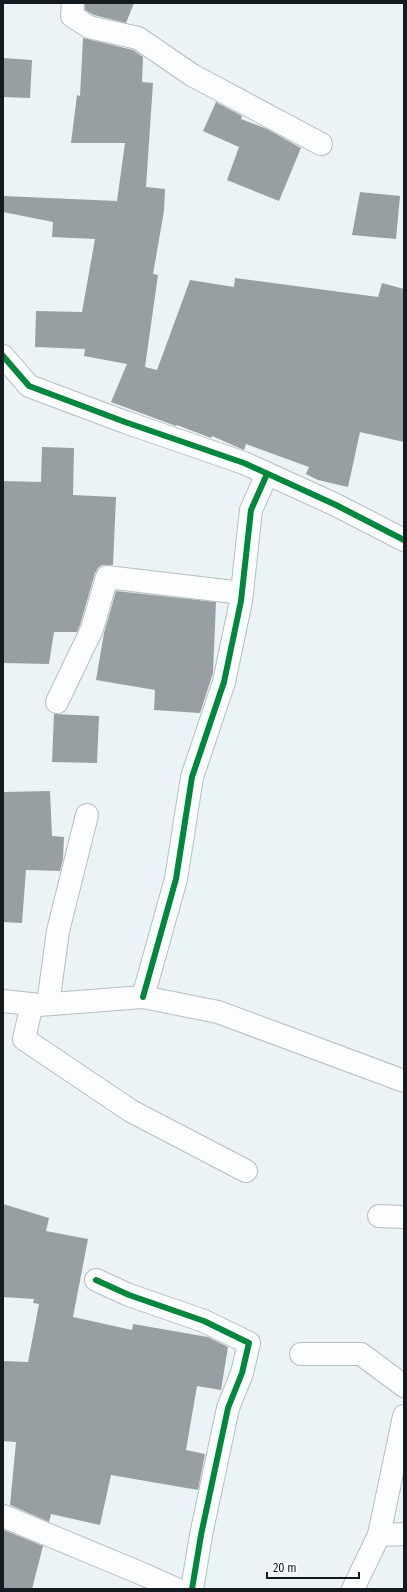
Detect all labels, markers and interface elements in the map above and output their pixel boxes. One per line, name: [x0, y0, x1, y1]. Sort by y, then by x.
scale bar: [267, 1554, 359, 1580]
text: 20 m: [273, 1561, 297, 1575]

